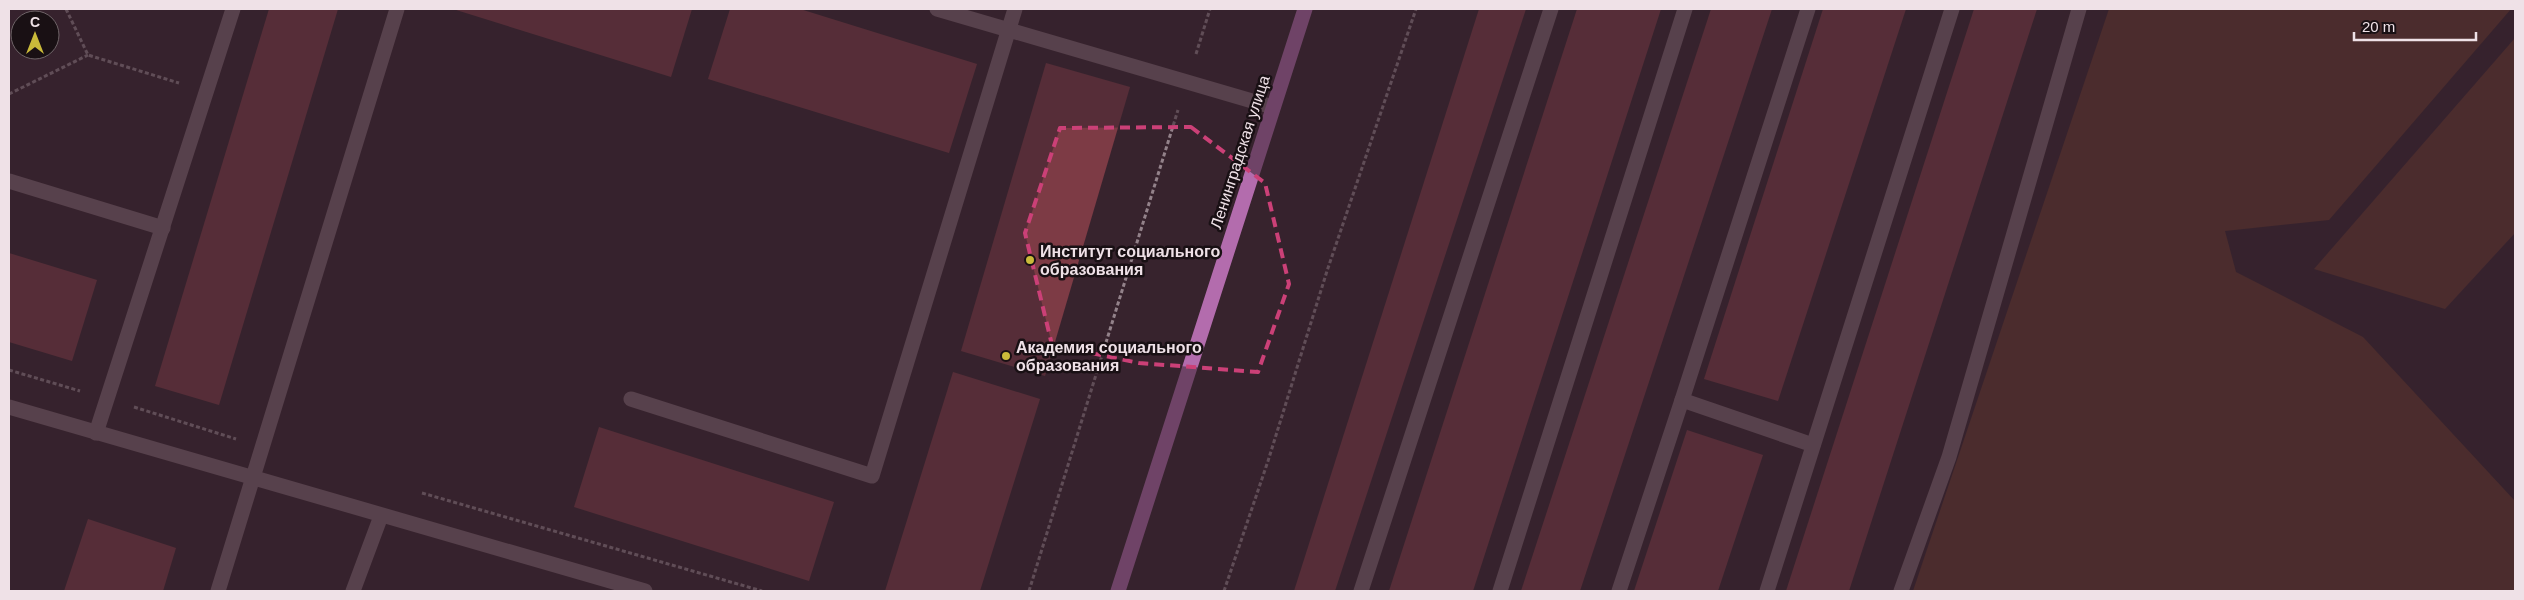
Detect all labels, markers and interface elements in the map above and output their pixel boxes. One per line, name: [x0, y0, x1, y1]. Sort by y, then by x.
north arrow: [10, 10, 60, 60]
scale bar: [2354, 10, 2476, 42]
text: С: [30, 14, 40, 30]
text: 20 m: [2362, 18, 2395, 35]
street label: Ленинградская улица: [1207, 73, 1273, 231]
place label: Институт социального образования: [1040, 243, 1220, 278]
marker: Институт социального образования: [1024, 254, 1036, 266]
place label: Академия социального образования: [1016, 339, 1202, 374]
marker: Академия социального образования: [1000, 350, 1012, 362]

